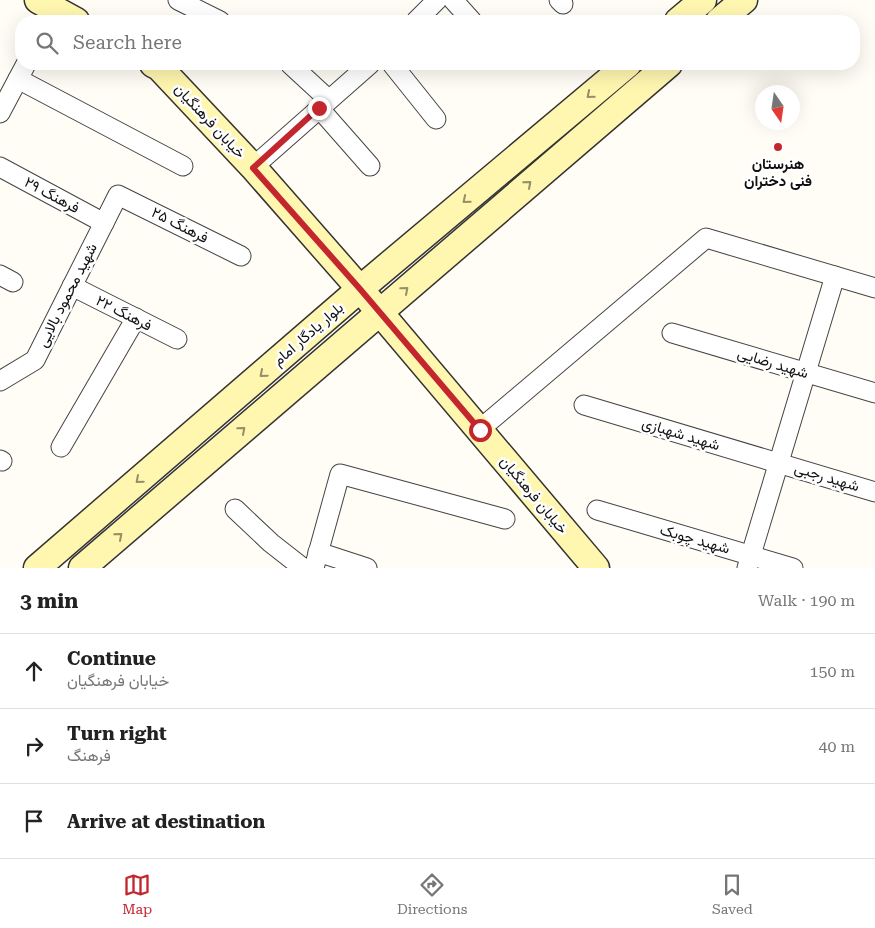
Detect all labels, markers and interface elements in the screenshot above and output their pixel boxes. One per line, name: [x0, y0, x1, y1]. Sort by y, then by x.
search box: [15, 15, 860, 70]
icon: search: [33, 29, 61, 57]
text: Search here: [73, 31, 182, 54]
street label: خیابان فرهنگیان: [171, 80, 249, 162]
north arrow: [755, 85, 800, 130]
one-way arrow: [587, 90, 596, 99]
route end: [308, 97, 331, 120]
marker: هنرستان فنی دختران: [772, 141, 784, 153]
place label: هنرستان فنی دختران: [744, 155, 812, 190]
street label: فرهنگ ۲۹: [21, 173, 83, 217]
one-way arrow: [523, 181, 532, 190]
one-way arrow: [463, 194, 472, 203]
street label: فرهنگ ۲۵: [148, 203, 212, 247]
street label: شهید محمود بالایی: [33, 240, 102, 350]
one-way arrow: [399, 287, 408, 295]
street label: فرهنگ ۲۲: [93, 291, 155, 335]
street label: بلوار یادگار امام: [269, 298, 348, 370]
street label: شهید رضایی: [735, 344, 811, 383]
one-way arrow: [259, 368, 268, 377]
street label: شهید شهبازی: [640, 414, 722, 455]
route start: [469, 419, 492, 442]
one-way arrow: [236, 427, 245, 436]
street label: خیابان فرهنگیان: [496, 452, 572, 538]
street label: شهید رجبی: [792, 459, 862, 496]
one-way arrow: [136, 474, 145, 483]
street label: شهید چوبک: [658, 520, 732, 559]
one-way arrow: [113, 533, 122, 542]
text: 3 min: [20, 589, 78, 613]
text: Walk · 190 m: [758, 591, 855, 610]
text: Continue: [67, 647, 156, 670]
icon: ahead: [20, 657, 48, 685]
text: 150 m: [809, 662, 855, 681]
text: خیابان فرهنگیان: [67, 671, 169, 690]
text: Turn right: [67, 722, 167, 745]
icon: right: [20, 732, 48, 760]
text: 40 m: [818, 737, 855, 756]
text: فرهنگ: [67, 746, 111, 765]
icon: arrive: [20, 807, 48, 835]
text: Arrive at destination: [67, 810, 265, 833]
tab: Map: [122, 871, 152, 917]
tab: Directions: [397, 871, 467, 917]
tab: Saved: [712, 871, 753, 917]

